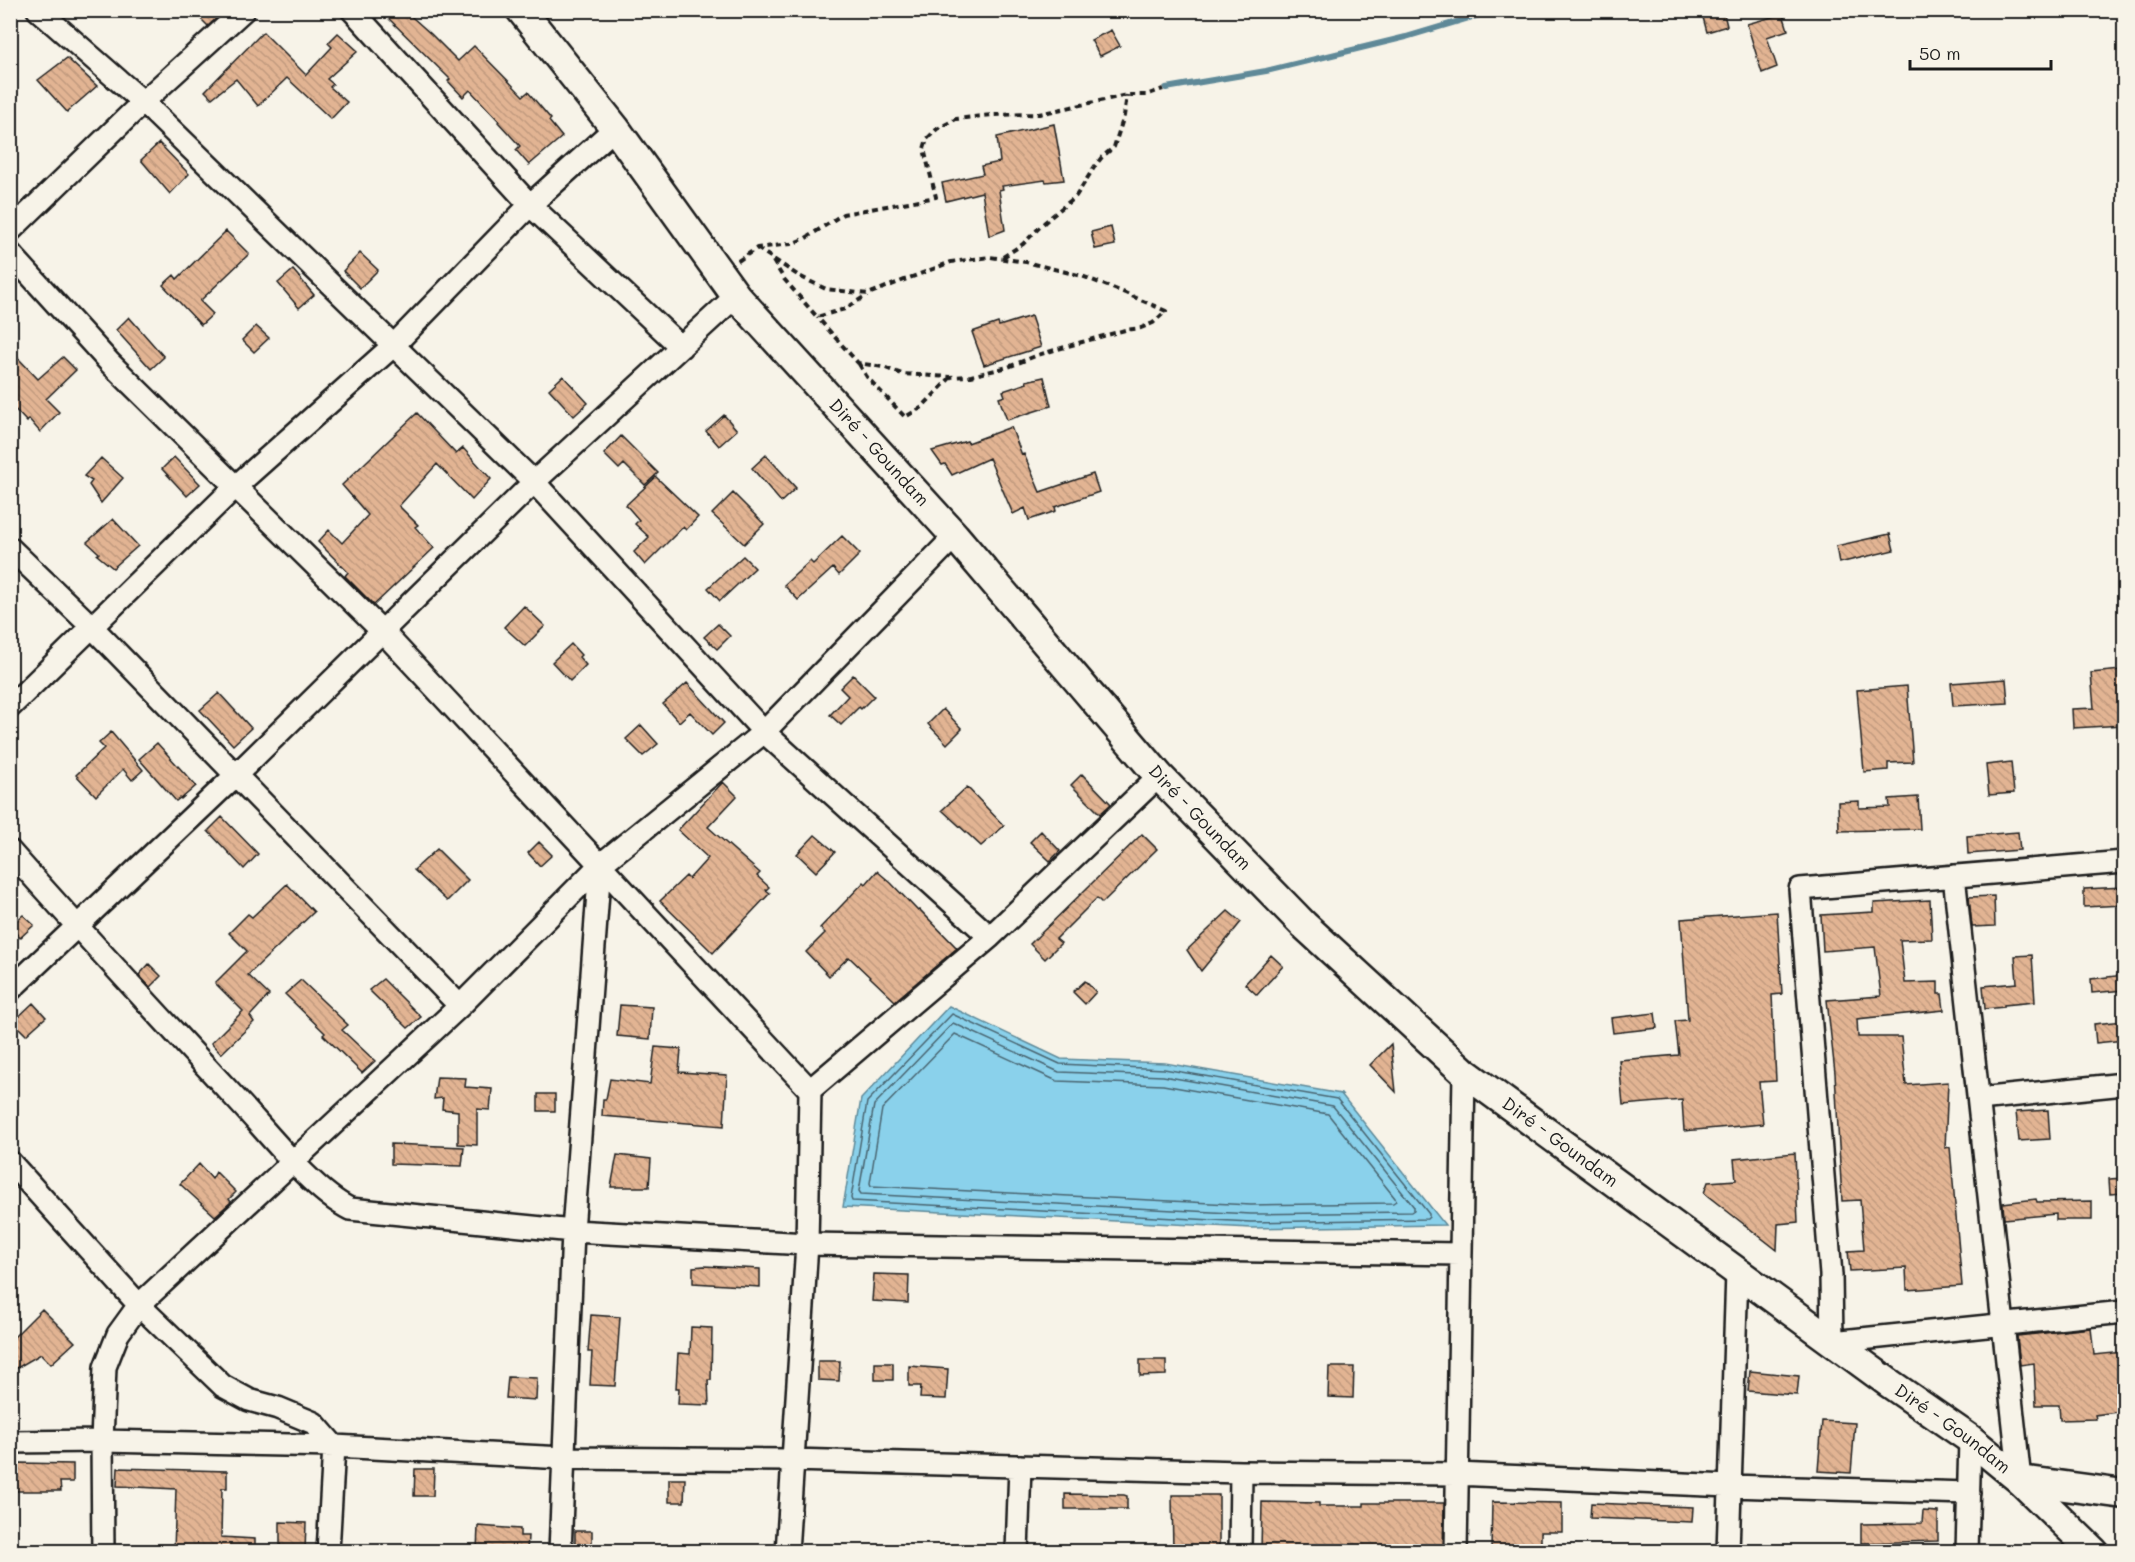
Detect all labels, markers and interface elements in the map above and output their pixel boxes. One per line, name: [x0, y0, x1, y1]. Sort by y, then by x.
scale bar: [1910, 33, 2051, 71]
text: 50 m: [1919, 41, 1961, 65]
street label: Diré - Goundam: [824, 393, 935, 511]
street label: Diré - Goundam: [1144, 759, 1257, 875]
street label: Diré - Goundam: [1498, 1091, 1623, 1192]
street label: Diré - Goundam: [1890, 1378, 2016, 1479]

